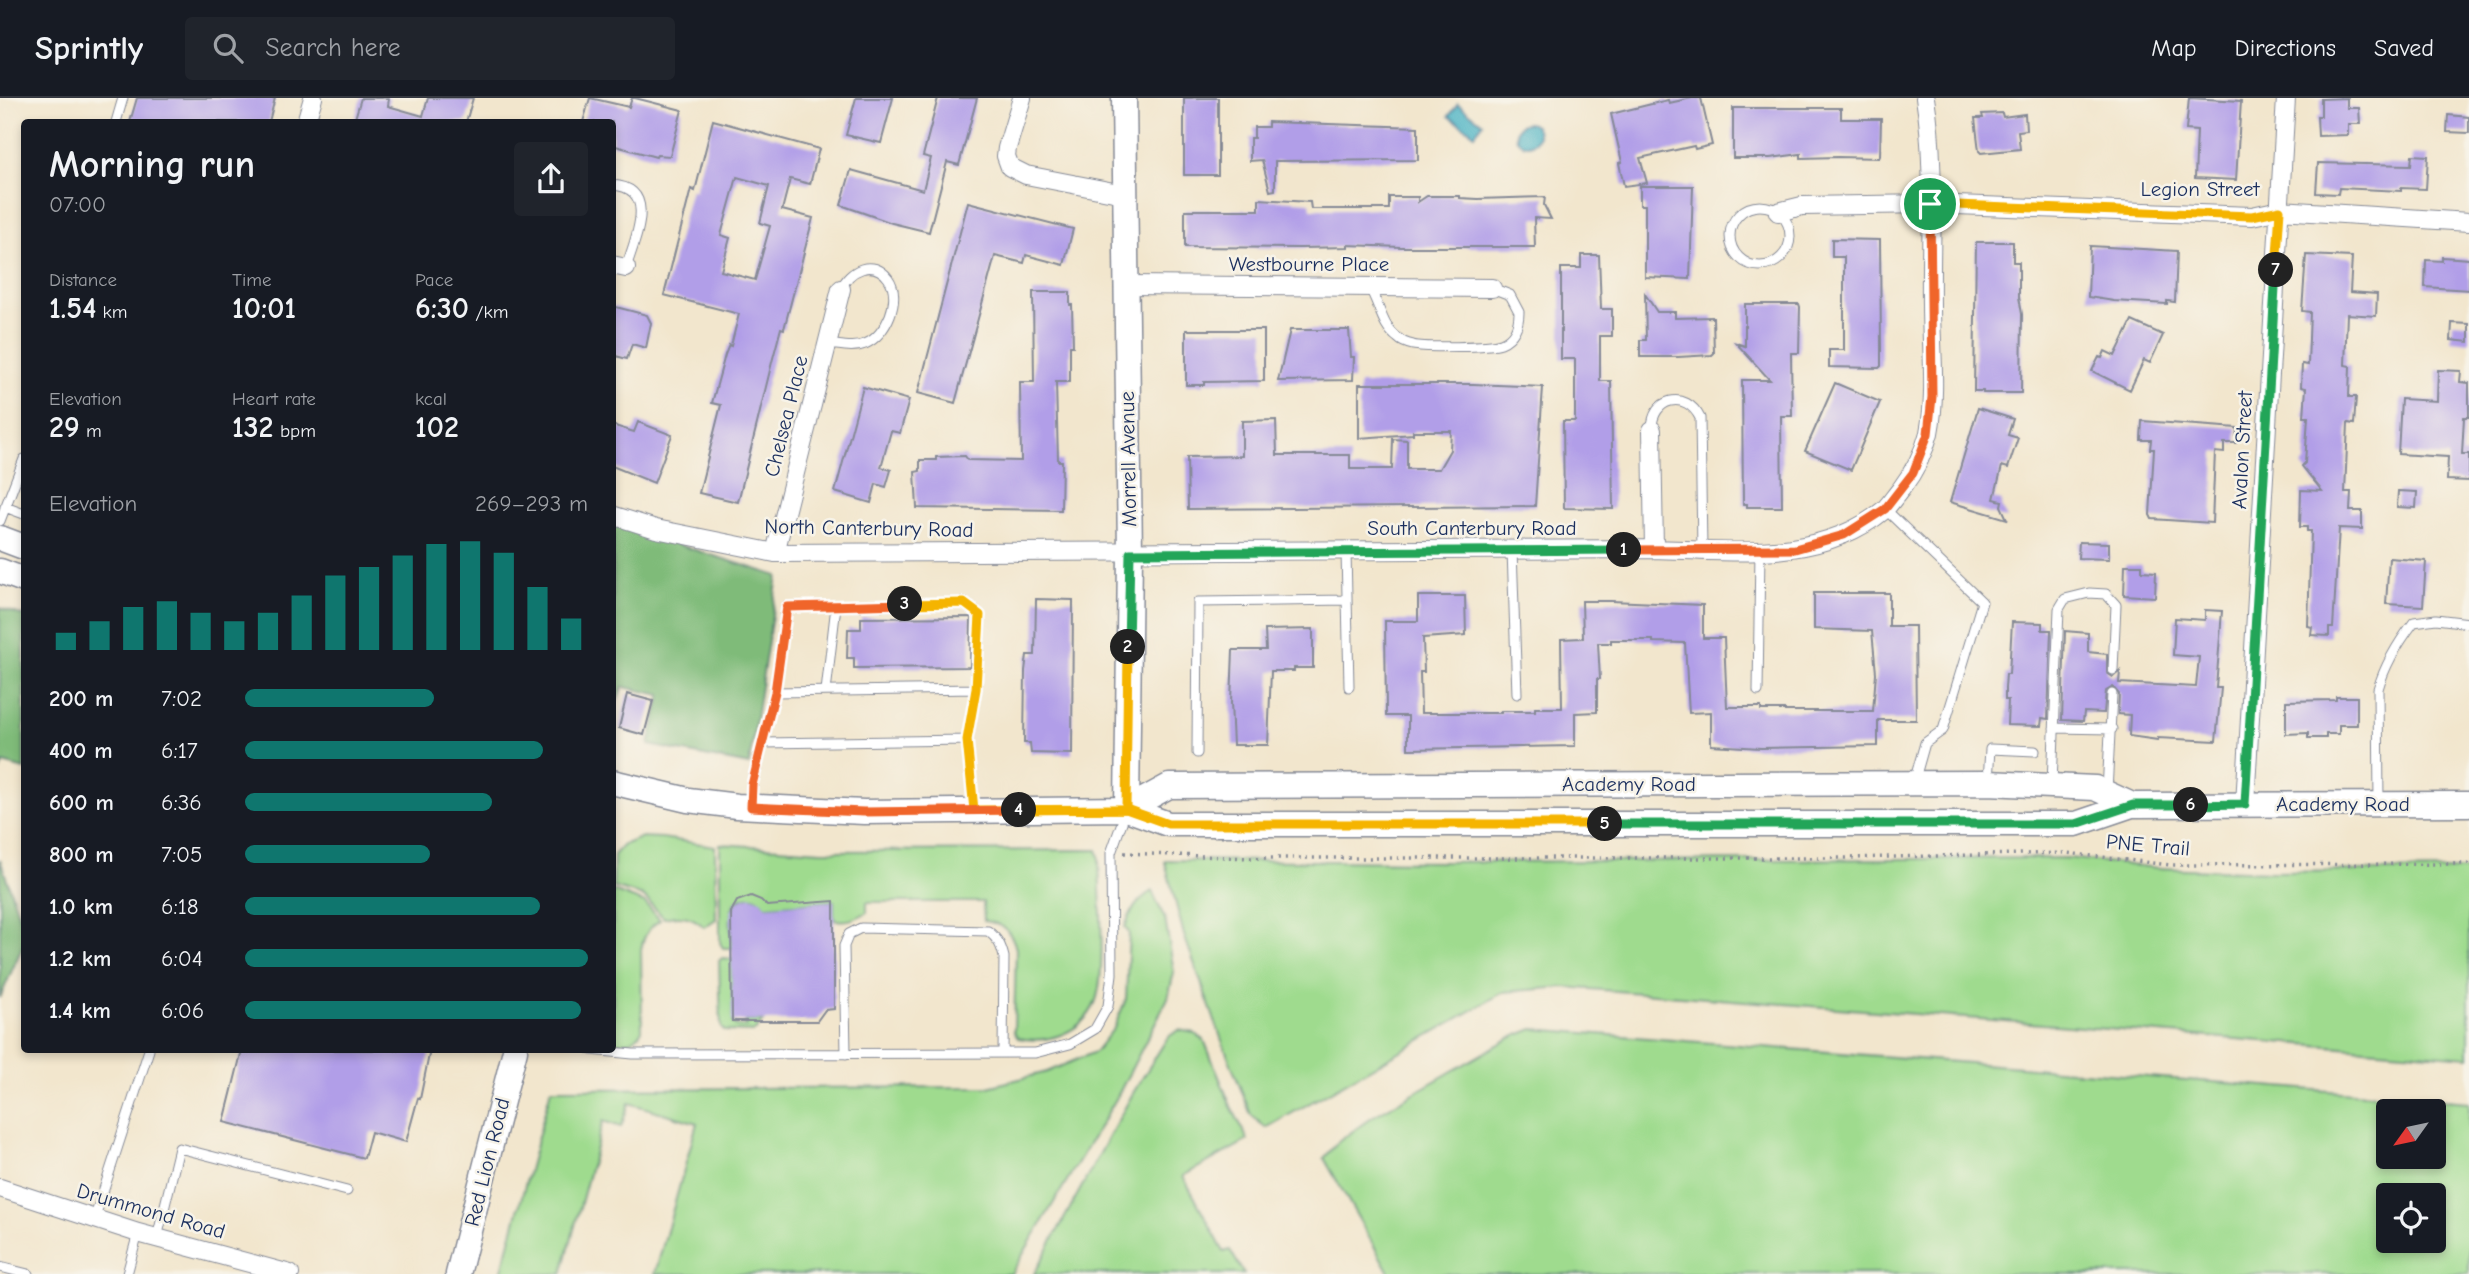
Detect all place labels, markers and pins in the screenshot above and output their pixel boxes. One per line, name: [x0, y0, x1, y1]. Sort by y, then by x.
pin: [1900, 174, 1960, 234]
pin: 7: [2258, 252, 2294, 288]
pin: 1: [1606, 532, 1642, 568]
pin: 3: [888, 587, 922, 622]
pin: 2: [1110, 630, 1146, 664]
pin: 6: [2174, 788, 2208, 822]
pin: 4: [1002, 792, 1036, 828]
pin: 5: [1588, 806, 1622, 842]

